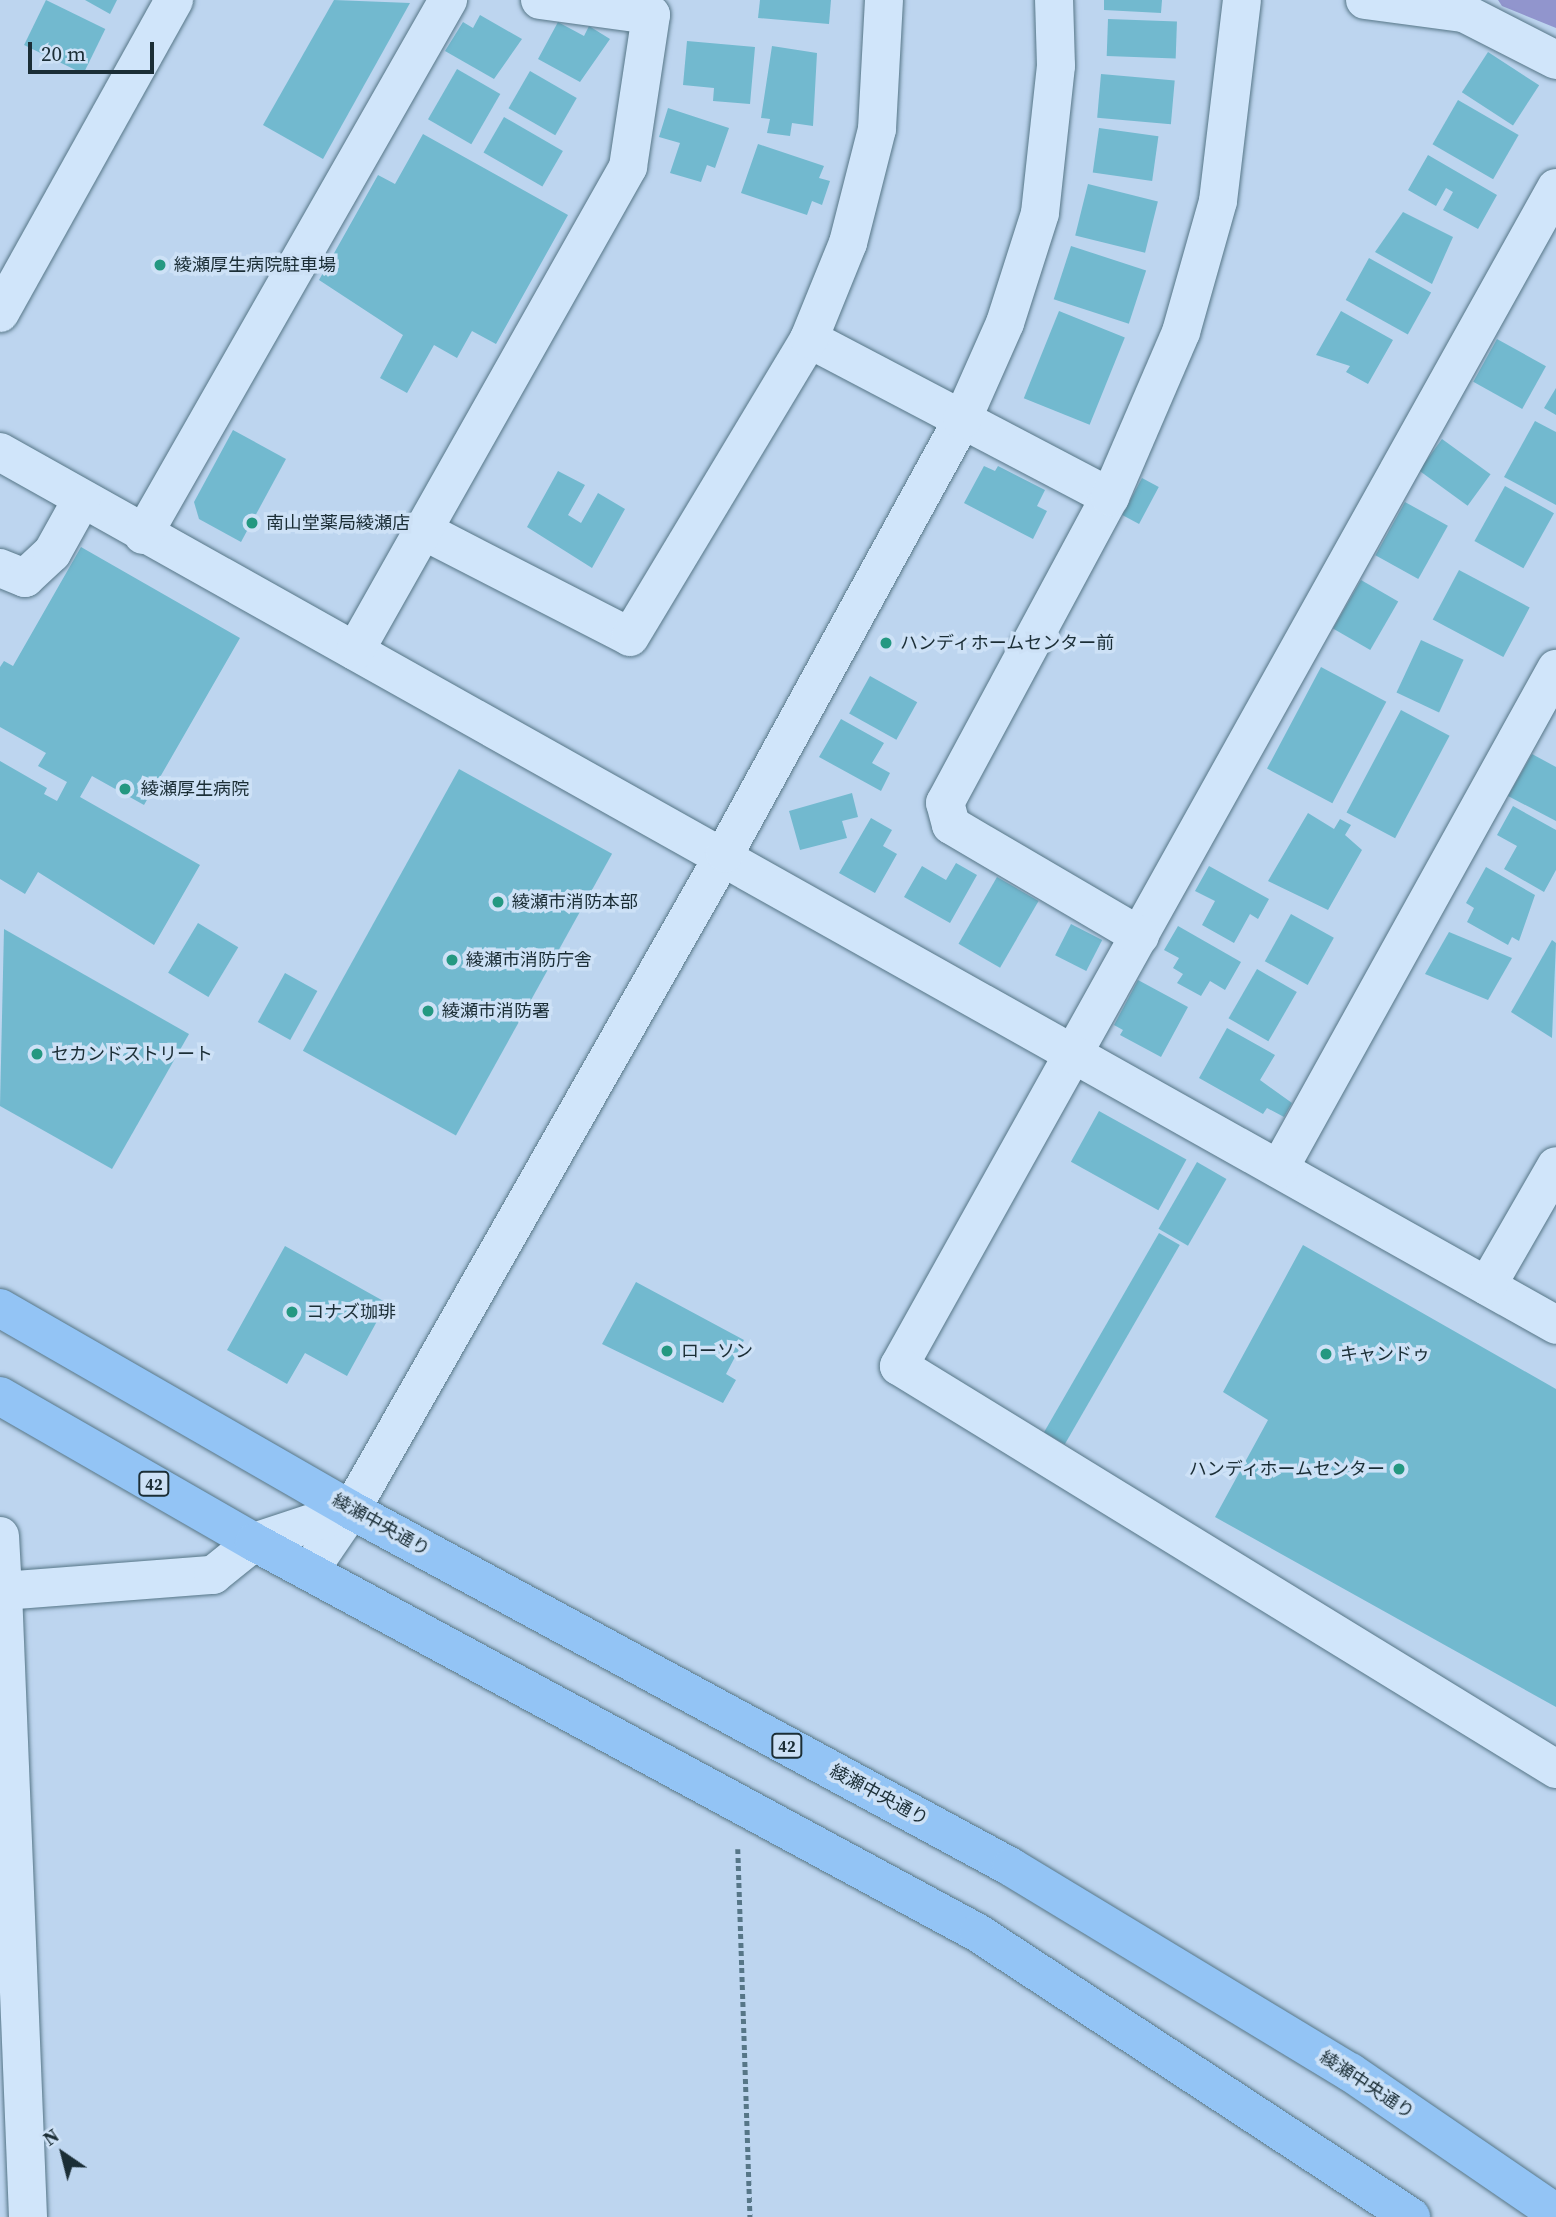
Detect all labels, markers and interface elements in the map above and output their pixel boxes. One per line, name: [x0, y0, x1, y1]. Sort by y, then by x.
scale bar: [32, 28, 158, 72]
text: 20 m: [41, 39, 86, 68]
place label: 綾瀬厚生病院駐車場: [174, 254, 336, 276]
marker: 綾瀬厚生病院駐車場: [152, 257, 168, 273]
place label: 南山堂薬局綾瀬店: [266, 512, 410, 534]
marker: 南山堂薬局綾瀬店: [244, 515, 260, 531]
place label: ハンディホームセンター前: [900, 632, 1116, 654]
marker: ハンディホームセンター前: [878, 635, 894, 651]
place label: 綾瀬厚生病院: [141, 778, 249, 800]
marker: 綾瀬厚生病院: [115, 779, 135, 799]
place label: 綾瀬市消防本部: [512, 891, 638, 913]
marker: 綾瀬市消防本部: [490, 894, 506, 910]
place label: 綾瀬市消防庁舎: [466, 949, 592, 971]
marker: 綾瀬市消防庁舎: [444, 952, 460, 968]
place label: 綾瀬市消防署: [442, 1000, 550, 1022]
marker: 綾瀬市消防署: [420, 1003, 436, 1019]
place label: セカンドストリート: [51, 1043, 213, 1065]
marker: セカンドストリート: [29, 1046, 45, 1062]
place label: コナズ珈琲: [306, 1301, 396, 1323]
marker: コナズ珈琲: [284, 1304, 300, 1320]
place label: ローソン: [681, 1340, 753, 1362]
marker: ローソン: [659, 1343, 675, 1359]
place label: キャンドゥ: [1340, 1343, 1430, 1365]
marker: キャンドゥ: [1318, 1346, 1334, 1362]
place label: ハンディホームセンター: [1187, 1458, 1385, 1480]
marker: ハンディホームセンター: [1391, 1461, 1407, 1477]
road number: 42: [138, 1472, 170, 1496]
street label: 綾瀬中央通り: [329, 1489, 433, 1561]
road number: 42: [771, 1734, 803, 1758]
street label: 綾瀬中央通り: [826, 1760, 932, 1830]
street label: 綾瀬中央通り: [1316, 2047, 1418, 2123]
north arrow: [28, 2119, 98, 2189]
text: N: [38, 2122, 64, 2151]

